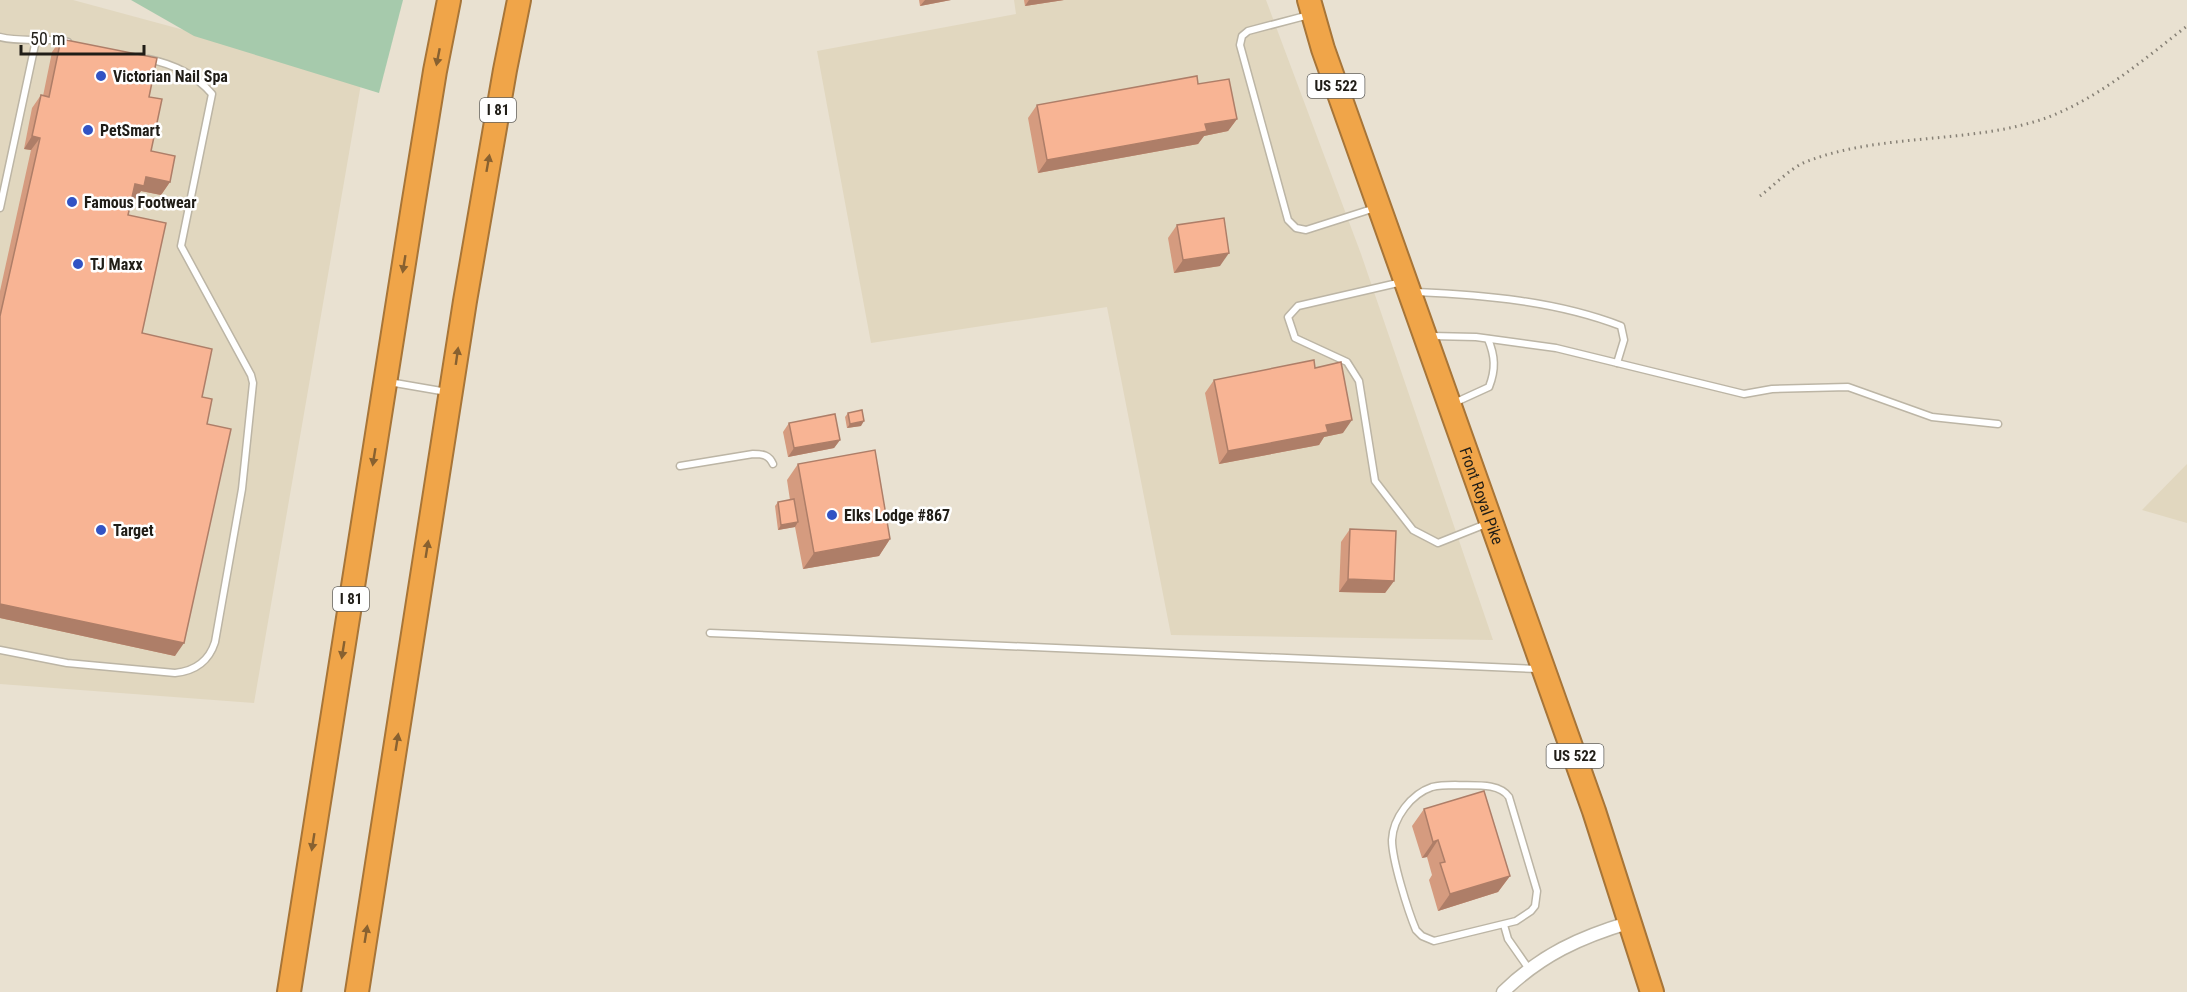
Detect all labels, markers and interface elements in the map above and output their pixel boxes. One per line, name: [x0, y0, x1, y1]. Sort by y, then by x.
scale bar: [21, 18, 144, 56]
text: 50 m: [30, 28, 65, 49]
one-way arrow: [433, 48, 442, 67]
place label: Victorian Nail Spa: [113, 67, 228, 86]
marker: Victorian Nail Spa: [94, 69, 108, 83]
road number: US 522: [1308, 74, 1364, 98]
road number: I 81: [480, 98, 516, 122]
place label: PetSmart: [100, 121, 160, 140]
marker: PetSmart: [81, 123, 95, 137]
one-way arrow: [484, 153, 493, 172]
place label: Famous Footwear: [84, 193, 196, 212]
marker: Famous Footwear: [65, 195, 79, 209]
place label: TJ Maxx: [90, 255, 143, 274]
one-way arrow: [400, 255, 409, 274]
marker: TJ Maxx: [71, 257, 85, 271]
one-way arrow: [453, 347, 462, 366]
street label: Front Royal Pike: [1455, 445, 1507, 547]
one-way arrow: [369, 448, 378, 467]
place label: Elks Lodge #867: [844, 506, 950, 525]
marker: Elks Lodge #867: [825, 508, 839, 522]
place label: Target: [113, 521, 154, 540]
marker: Target: [94, 523, 108, 537]
one-way arrow: [423, 539, 432, 558]
road number: I 81: [333, 587, 369, 611]
one-way arrow: [339, 640, 348, 659]
one-way arrow: [392, 732, 401, 751]
road number: US 522: [1546, 744, 1604, 768]
one-way arrow: [308, 833, 317, 852]
one-way arrow: [362, 925, 371, 944]

